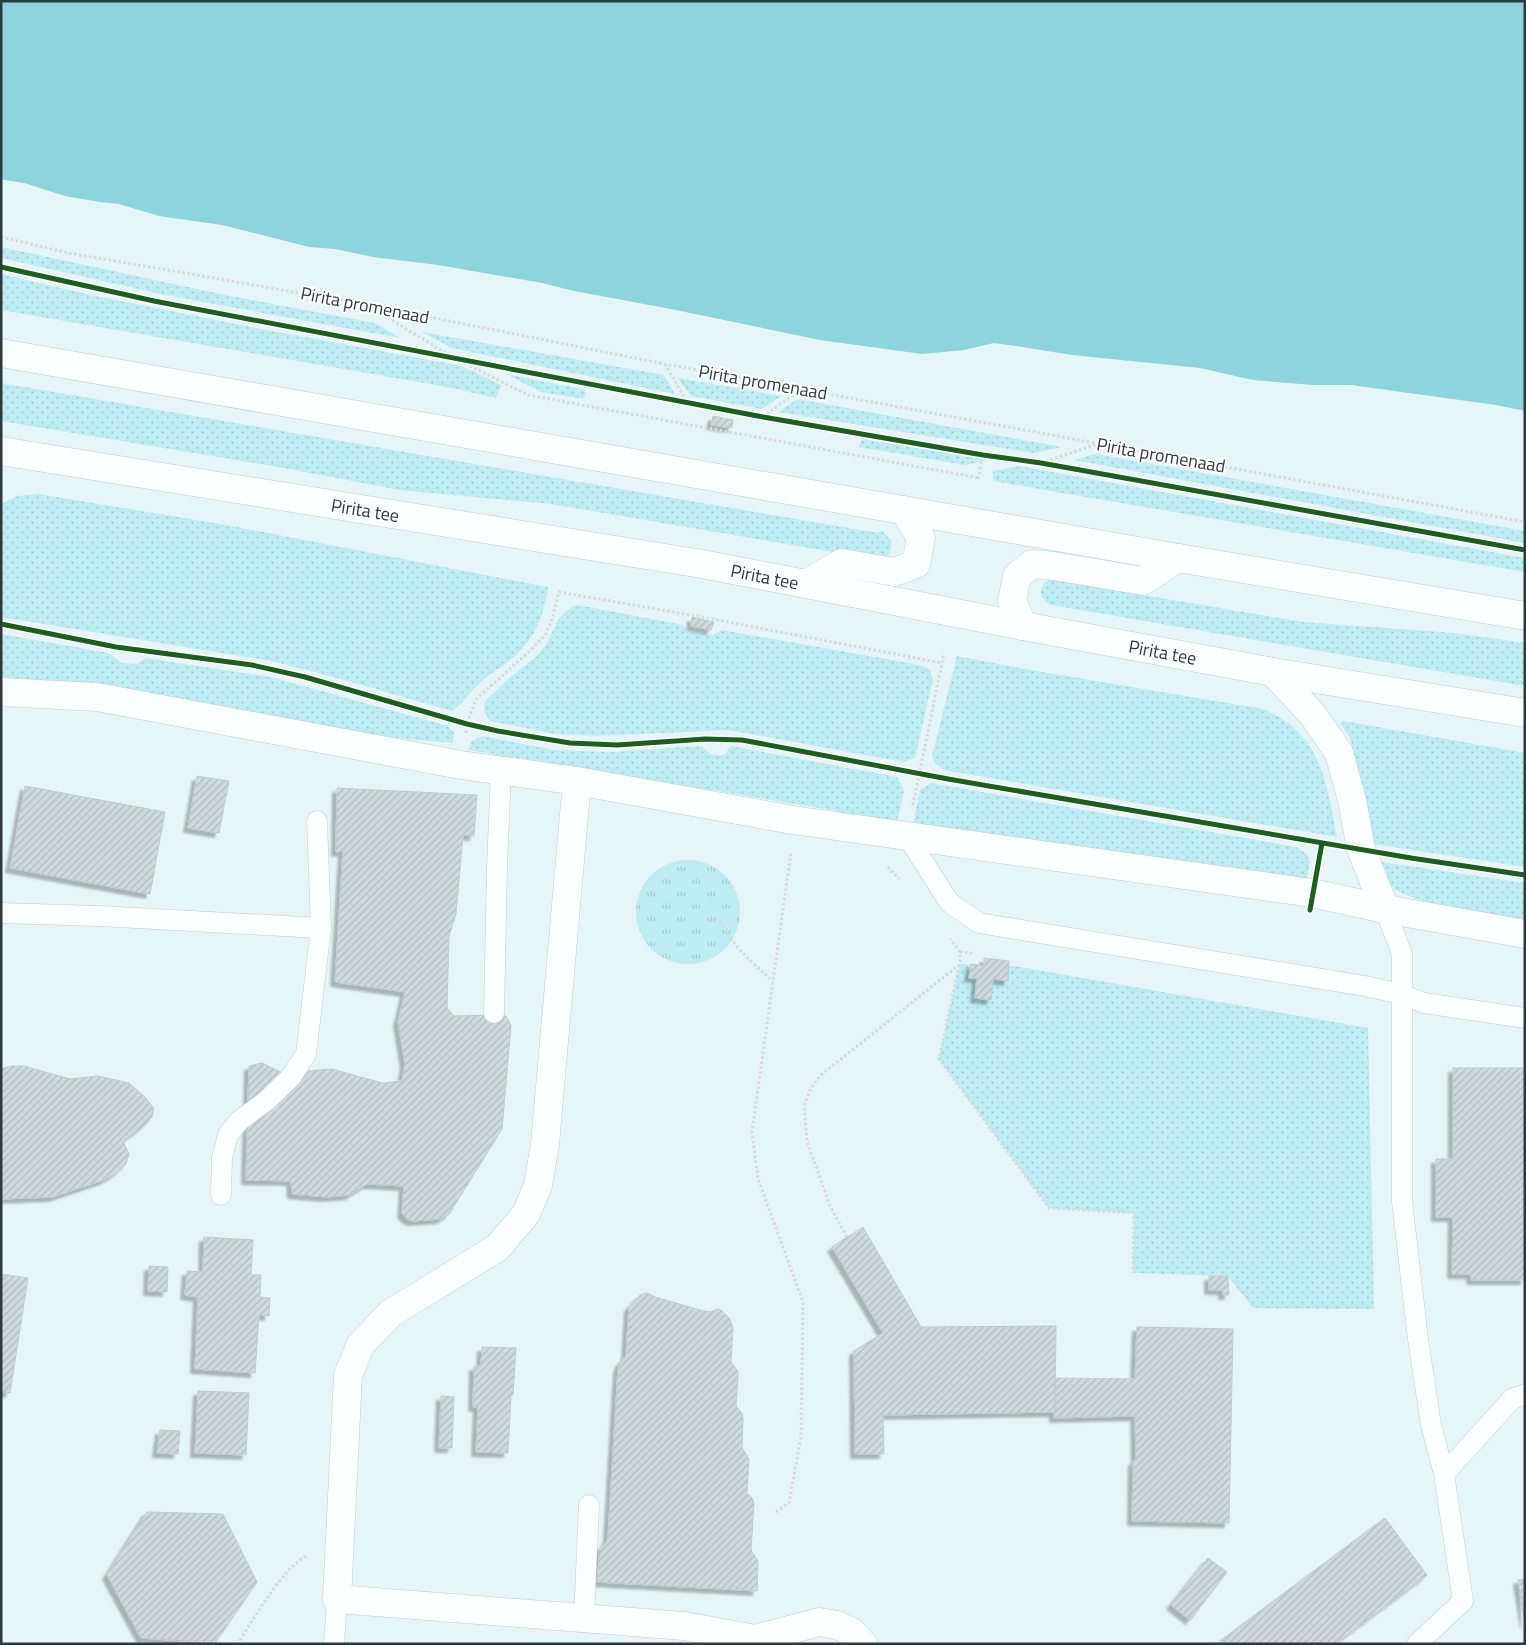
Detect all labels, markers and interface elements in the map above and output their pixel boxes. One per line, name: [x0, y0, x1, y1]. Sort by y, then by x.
street label: Pirita promenaad: [298, 279, 432, 331]
street label: Pirita promenaad: [696, 357, 830, 407]
street label: Pirita promenaad: [1094, 430, 1228, 480]
street label: Pirita tee: [329, 491, 401, 529]
street label: Pirita tee: [729, 556, 801, 596]
street label: Pirita tee: [1126, 632, 1199, 671]

